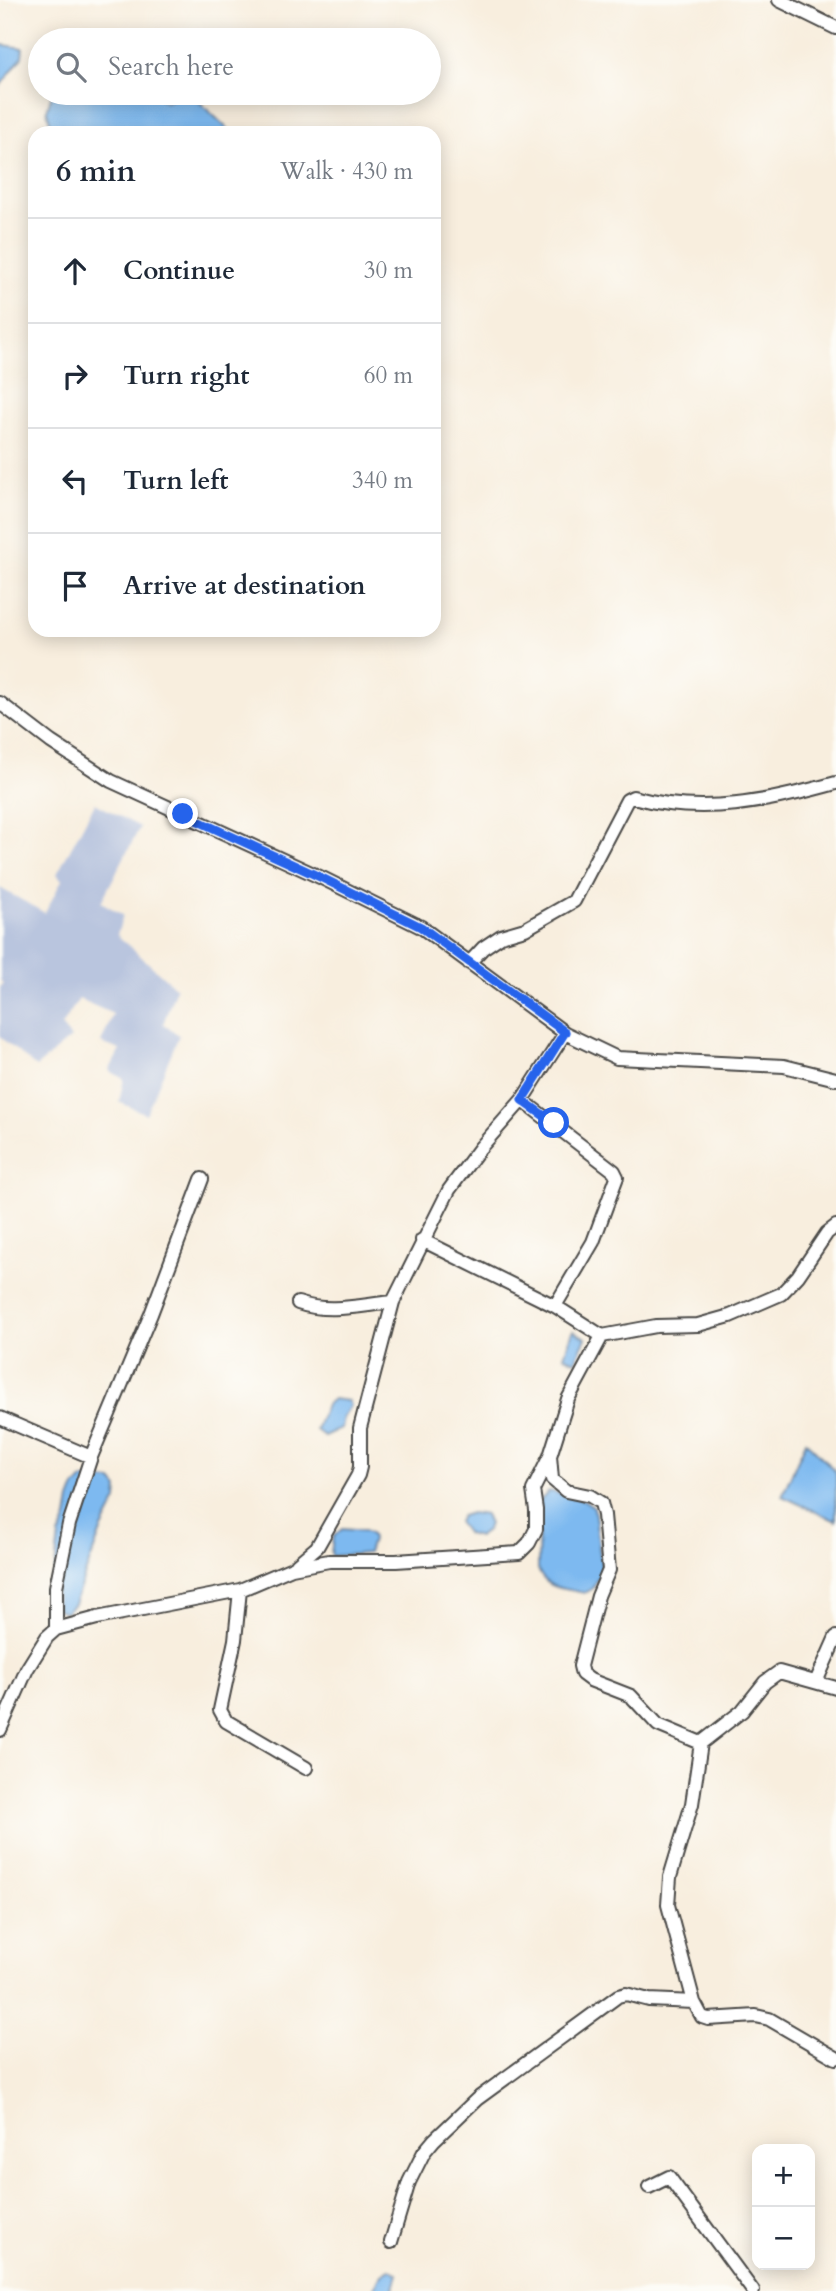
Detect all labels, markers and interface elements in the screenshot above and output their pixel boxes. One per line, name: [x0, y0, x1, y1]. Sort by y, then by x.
search box: [28, 28, 441, 105]
icon: search: [52, 48, 90, 86]
text: Search here: [108, 49, 234, 84]
text: 6 min: [56, 151, 136, 192]
text: Walk · 430 m: [280, 156, 413, 187]
icon: ahead: [56, 252, 94, 290]
text: Continue: [123, 253, 235, 288]
text: 30 m: [364, 255, 413, 286]
icon: right: [56, 357, 94, 395]
text: Turn right: [123, 358, 250, 393]
text: 60 m: [364, 360, 413, 391]
icon: left: [56, 462, 94, 500]
text: Turn left: [123, 463, 228, 498]
text: 340 m: [352, 465, 413, 496]
icon: arrive: [56, 567, 94, 605]
text: Arrive at destination: [123, 568, 366, 603]
route end: [167, 798, 198, 829]
route start: [538, 1107, 569, 1138]
map controls: [752, 2144, 815, 2270]
button: +: [752, 2144, 815, 2207]
button: −: [752, 2207, 815, 2270]

